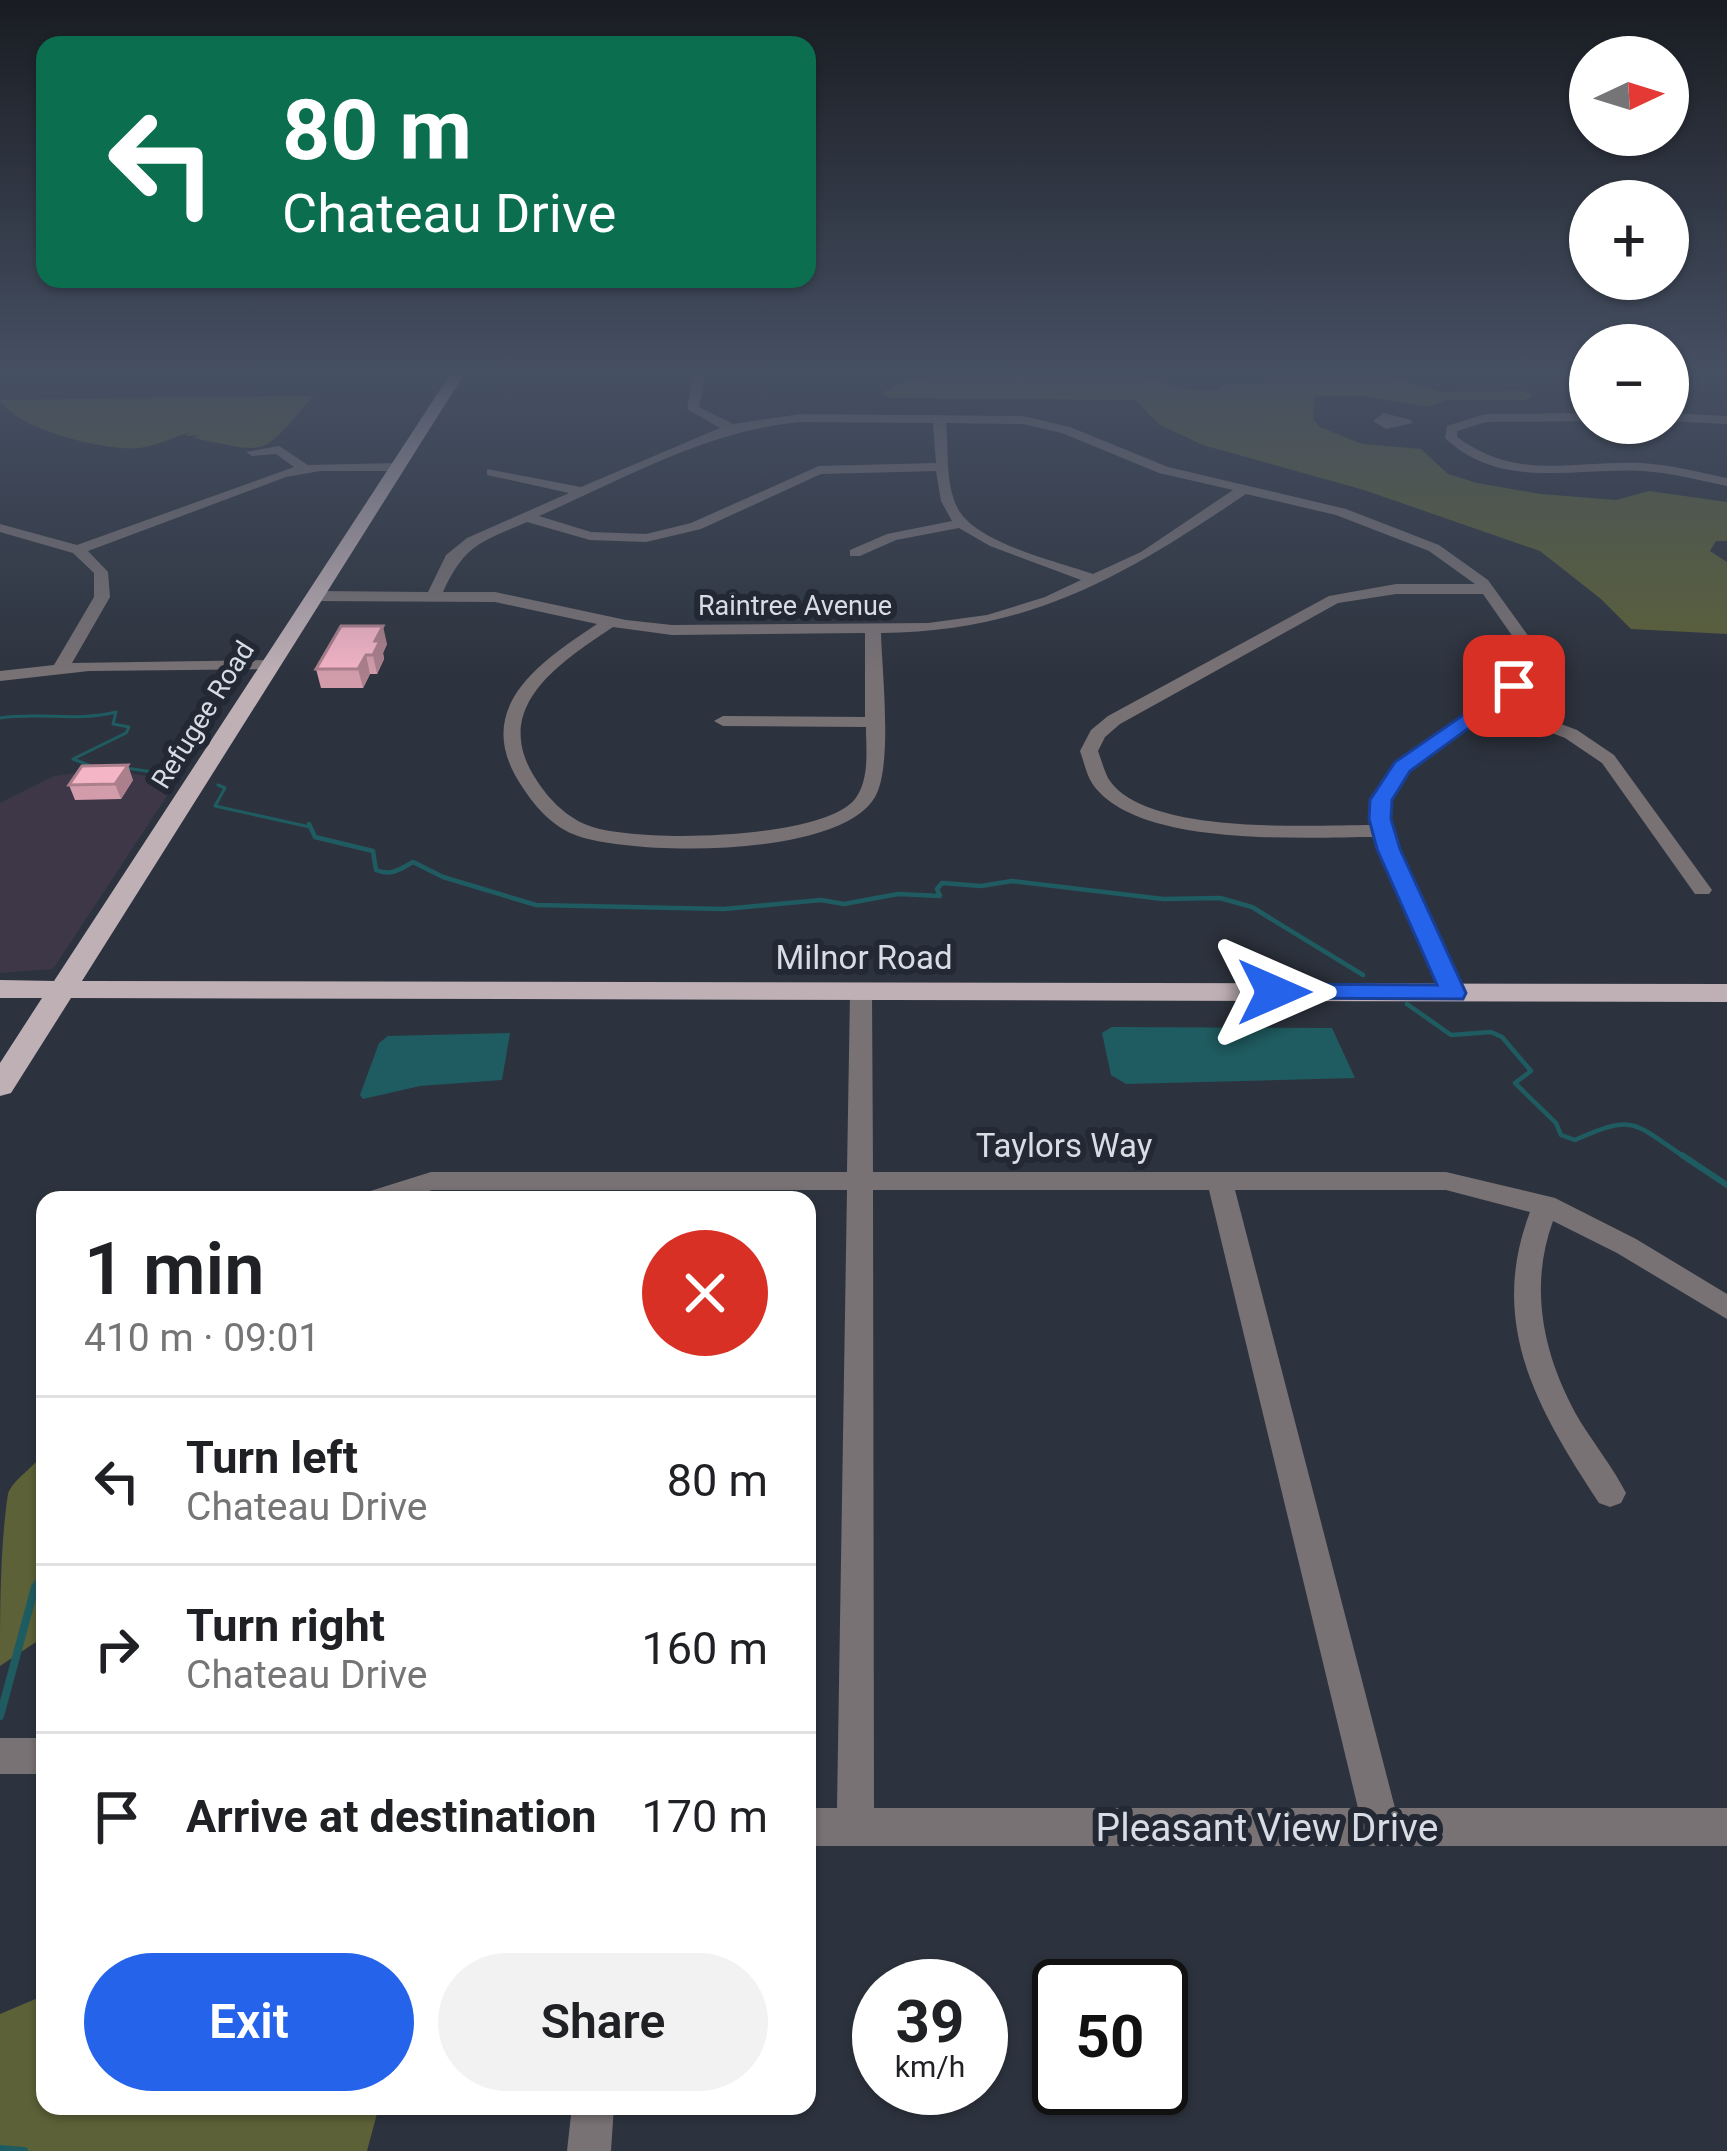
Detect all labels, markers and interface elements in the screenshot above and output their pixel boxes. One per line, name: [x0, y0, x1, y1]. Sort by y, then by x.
north arrow: [1569, 36, 1689, 156]
map controls: [1569, 36, 1689, 444]
text: 80 m: [282, 81, 472, 180]
icon: left: [84, 84, 240, 240]
button: +: [1569, 180, 1689, 300]
text: Chateau Drive: [282, 182, 616, 245]
button: −: [1569, 324, 1689, 444]
street label: Raintree Avenue: [698, 590, 892, 622]
street label: Refugee Road: [145, 635, 261, 795]
pin: [1463, 635, 1565, 737]
icon: arrive: [1481, 653, 1547, 719]
position arrow: [1211, 929, 1337, 1055]
street label: Milnor Road: [776, 938, 953, 977]
street label: Taylors Way: [976, 1126, 1153, 1165]
text: 1 min: [84, 1227, 265, 1312]
button: close: [642, 1230, 768, 1356]
text: 410 m · 09:01: [84, 1315, 320, 1361]
text: Turn left: [186, 1431, 358, 1484]
icon: left: [84, 1448, 150, 1514]
text: 80 m: [667, 1454, 768, 1507]
text: Chateau Drive: [186, 1484, 428, 1530]
text: Turn right: [186, 1599, 385, 1652]
icon: right: [84, 1616, 150, 1682]
text: 160 m: [642, 1622, 768, 1675]
text: Chateau Drive: [186, 1652, 428, 1698]
icon: arrive: [84, 1784, 150, 1850]
text: Arrive at destination: [186, 1790, 597, 1843]
text: 170 m: [642, 1790, 768, 1843]
street label: Pleasant View Drive: [1096, 1805, 1438, 1851]
button: Exit: [84, 1953, 414, 2091]
button: Share: [438, 1953, 768, 2091]
speed limit sign: 50: [1032, 1959, 1188, 2115]
text: 39: [896, 1986, 964, 2057]
text: km/h: [895, 2049, 965, 2084]

